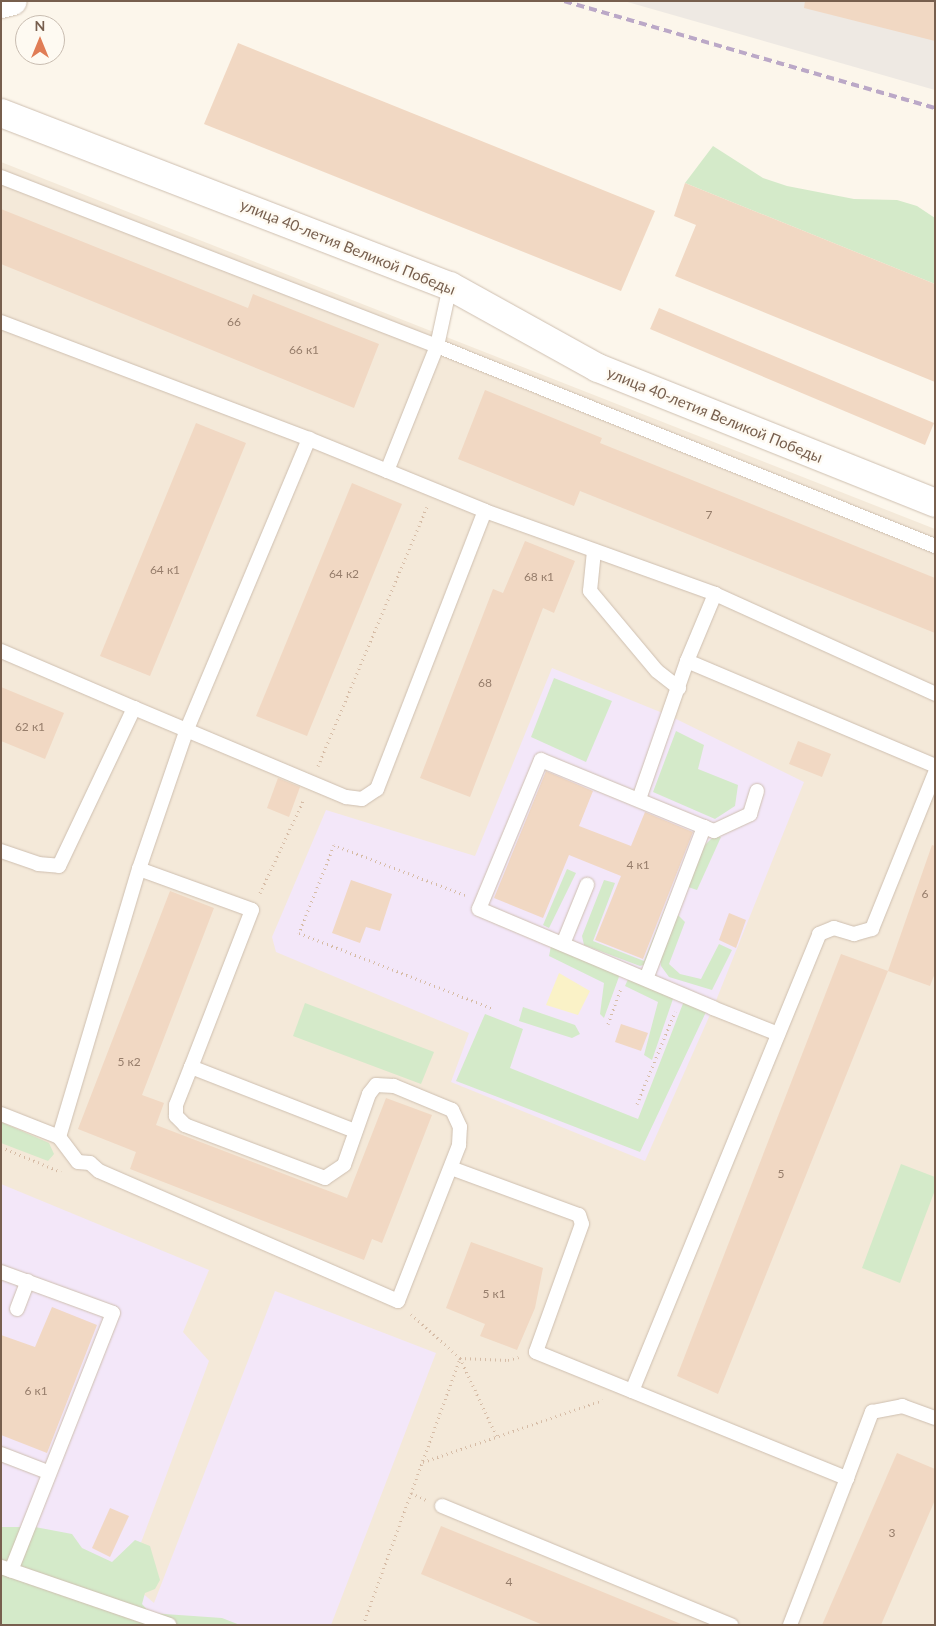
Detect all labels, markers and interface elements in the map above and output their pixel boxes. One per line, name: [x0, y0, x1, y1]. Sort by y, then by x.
north arrow: [15, 15, 65, 65]
text: N: [35, 17, 45, 34]
street label: улица 40-летия Великой Победы: [238, 195, 458, 299]
house number: 66: [227, 315, 241, 329]
house number: 66 к1: [289, 343, 319, 357]
street label: улица 40-летия Великой Победы: [605, 363, 825, 467]
house number: 7: [706, 508, 712, 522]
house number: 64 к1: [150, 563, 180, 577]
house number: 64 к2: [329, 567, 359, 581]
house number: 68 к1: [524, 570, 554, 584]
house number: 68: [478, 676, 492, 690]
house number: 62 к1: [15, 720, 45, 734]
house number: 4 к1: [626, 858, 650, 872]
house number: 6: [922, 887, 928, 901]
house number: 5 к2: [117, 1055, 141, 1069]
house number: 5: [778, 1167, 784, 1181]
house number: 5 к1: [482, 1287, 506, 1301]
house number: 6 к1: [24, 1384, 48, 1398]
house number: 3: [889, 1526, 895, 1540]
house number: 4: [506, 1575, 512, 1589]

